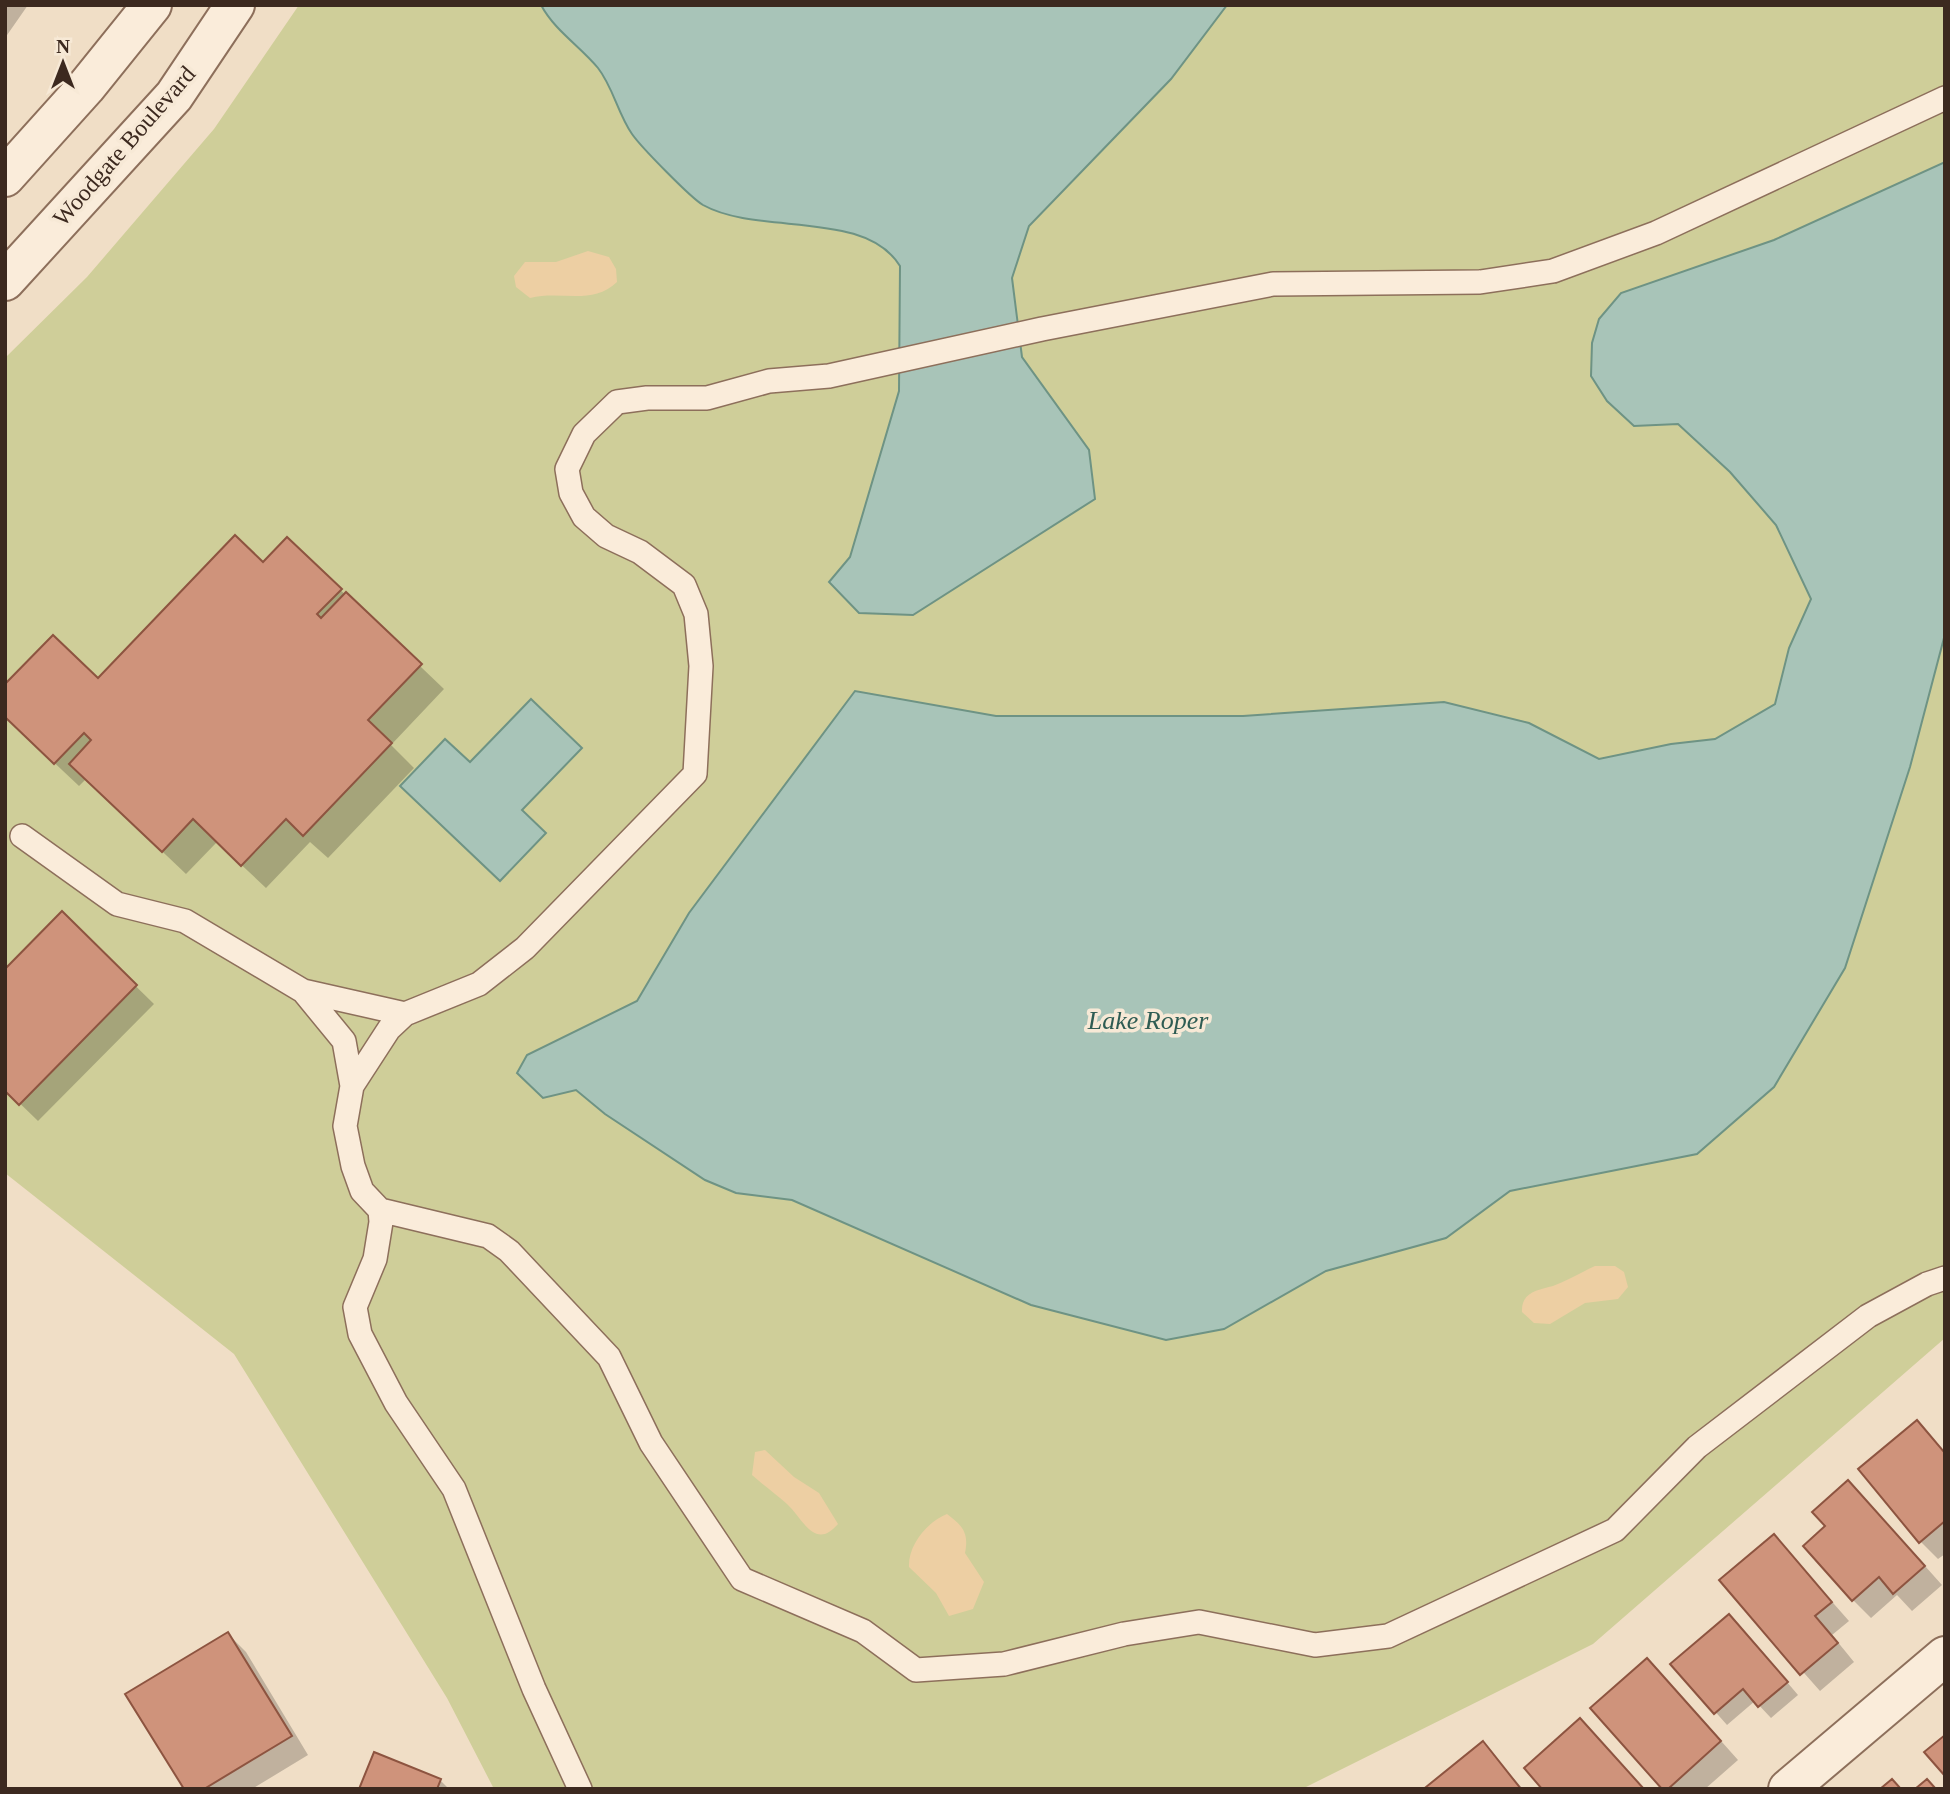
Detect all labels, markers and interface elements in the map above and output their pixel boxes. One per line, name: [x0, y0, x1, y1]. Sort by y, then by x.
north arrow: [28, 28, 98, 98]
text: N: [56, 36, 70, 57]
street label: Woodgate Boulevard: [48, 61, 200, 231]
water label: Lake Roper: [1087, 1006, 1209, 1035]

